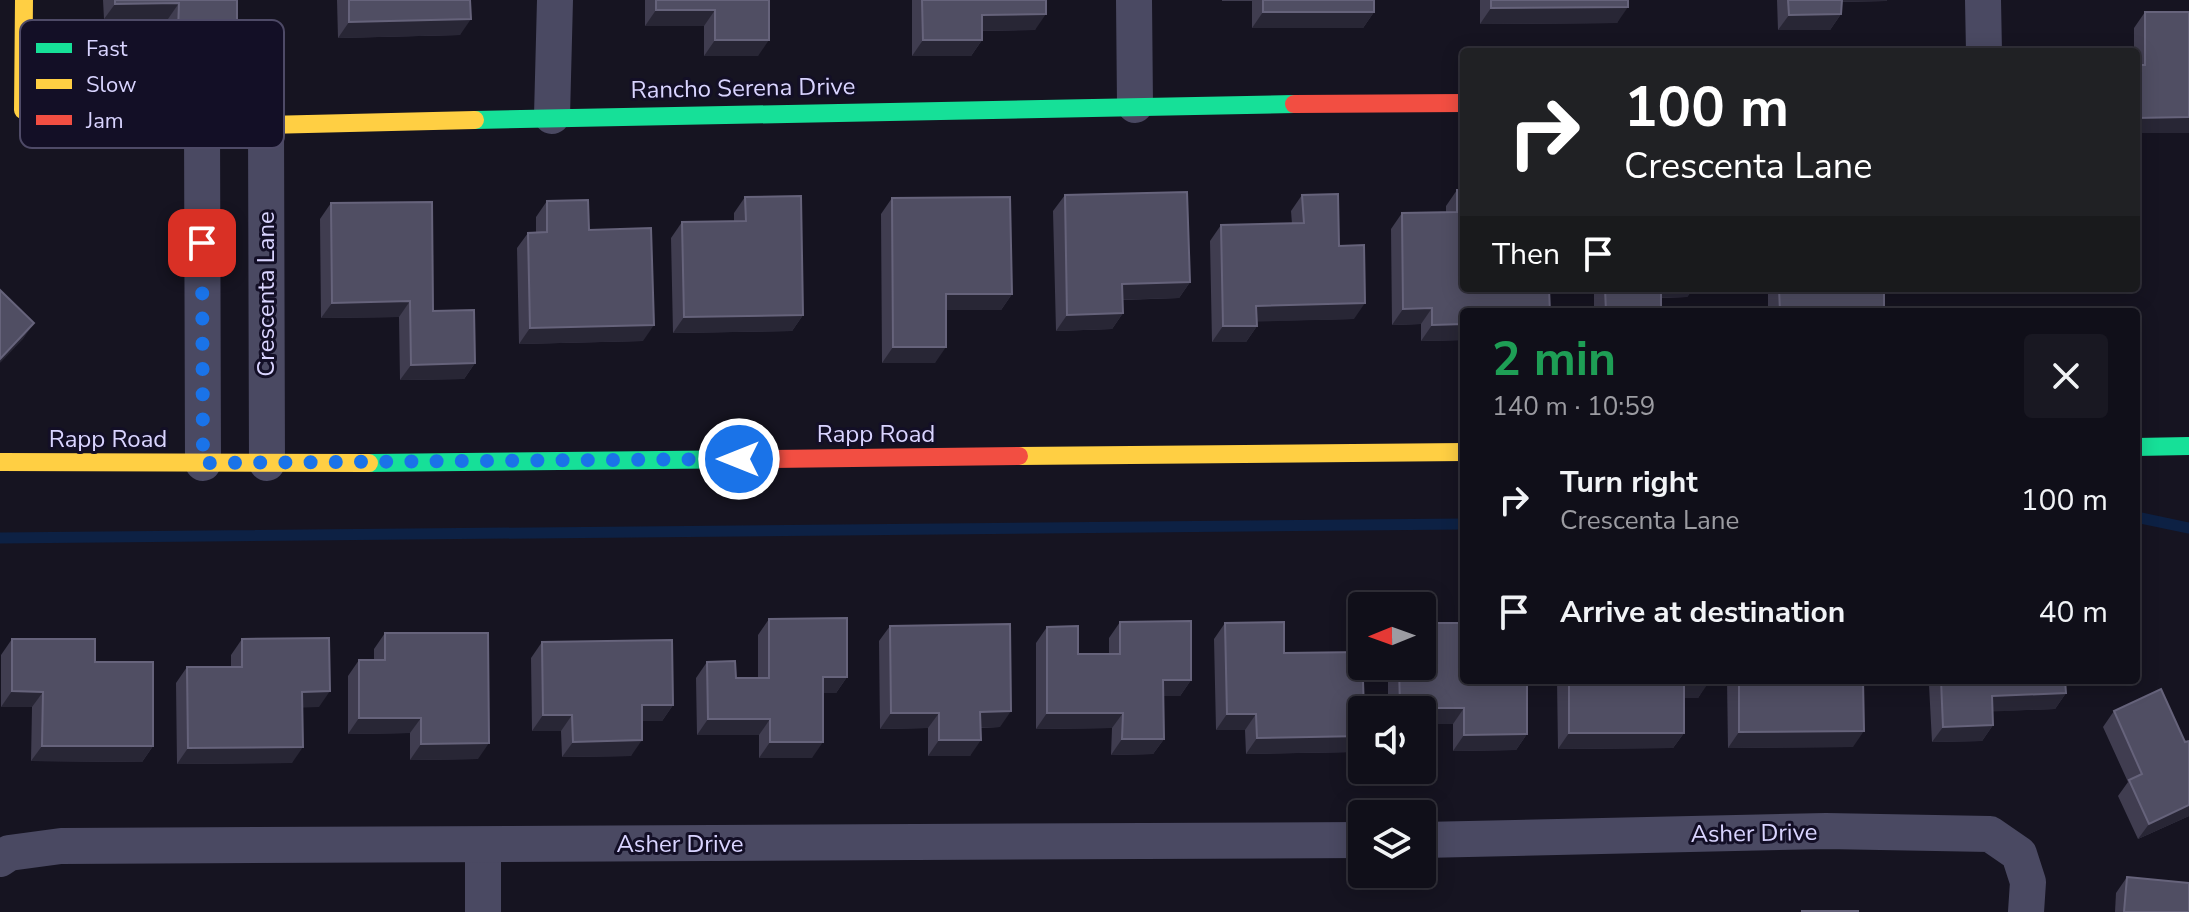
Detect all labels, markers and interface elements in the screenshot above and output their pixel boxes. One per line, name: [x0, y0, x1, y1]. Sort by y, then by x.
legend: [20, 20, 284, 148]
text: Fast: [86, 34, 128, 64]
text: 100 m: [1624, 69, 1789, 146]
text: Slow: [86, 70, 137, 100]
street label: Rancho Serena Drive: [630, 70, 856, 106]
icon: right: [1492, 80, 1596, 184]
text: Jam: [85, 106, 124, 136]
text: Crescenta Lane: [1624, 142, 1872, 191]
pin: [168, 209, 236, 277]
street label: Crescenta Lane: [250, 211, 282, 377]
icon: arrive: [180, 221, 224, 265]
icon: arrive: [1576, 232, 1620, 276]
text: Then: [1492, 234, 1560, 275]
text: 2 min: [1492, 326, 1616, 392]
button: close: [2024, 334, 2108, 418]
text: 140 m · 10:59: [1492, 389, 1655, 424]
position arrow: [697, 417, 781, 501]
street label: Rapp Road: [817, 418, 935, 450]
street label: Rapp Road: [49, 423, 167, 455]
text: Turn right: [1560, 462, 1698, 503]
icon: right: [1492, 478, 1536, 522]
text: 100 m: [2021, 480, 2108, 521]
text: Crescenta Lane: [1560, 503, 1739, 538]
icon: arrive: [1492, 590, 1536, 634]
north arrow: [1348, 592, 1436, 680]
map controls: [1348, 592, 1436, 888]
text: Arrive at destination: [1560, 592, 1845, 633]
text: 40 m: [2039, 592, 2108, 633]
button: sound: [1348, 696, 1436, 784]
button: layers: [1348, 800, 1436, 888]
street label: Asher Drive: [1690, 816, 1818, 850]
street label: Asher Drive: [617, 828, 743, 860]

